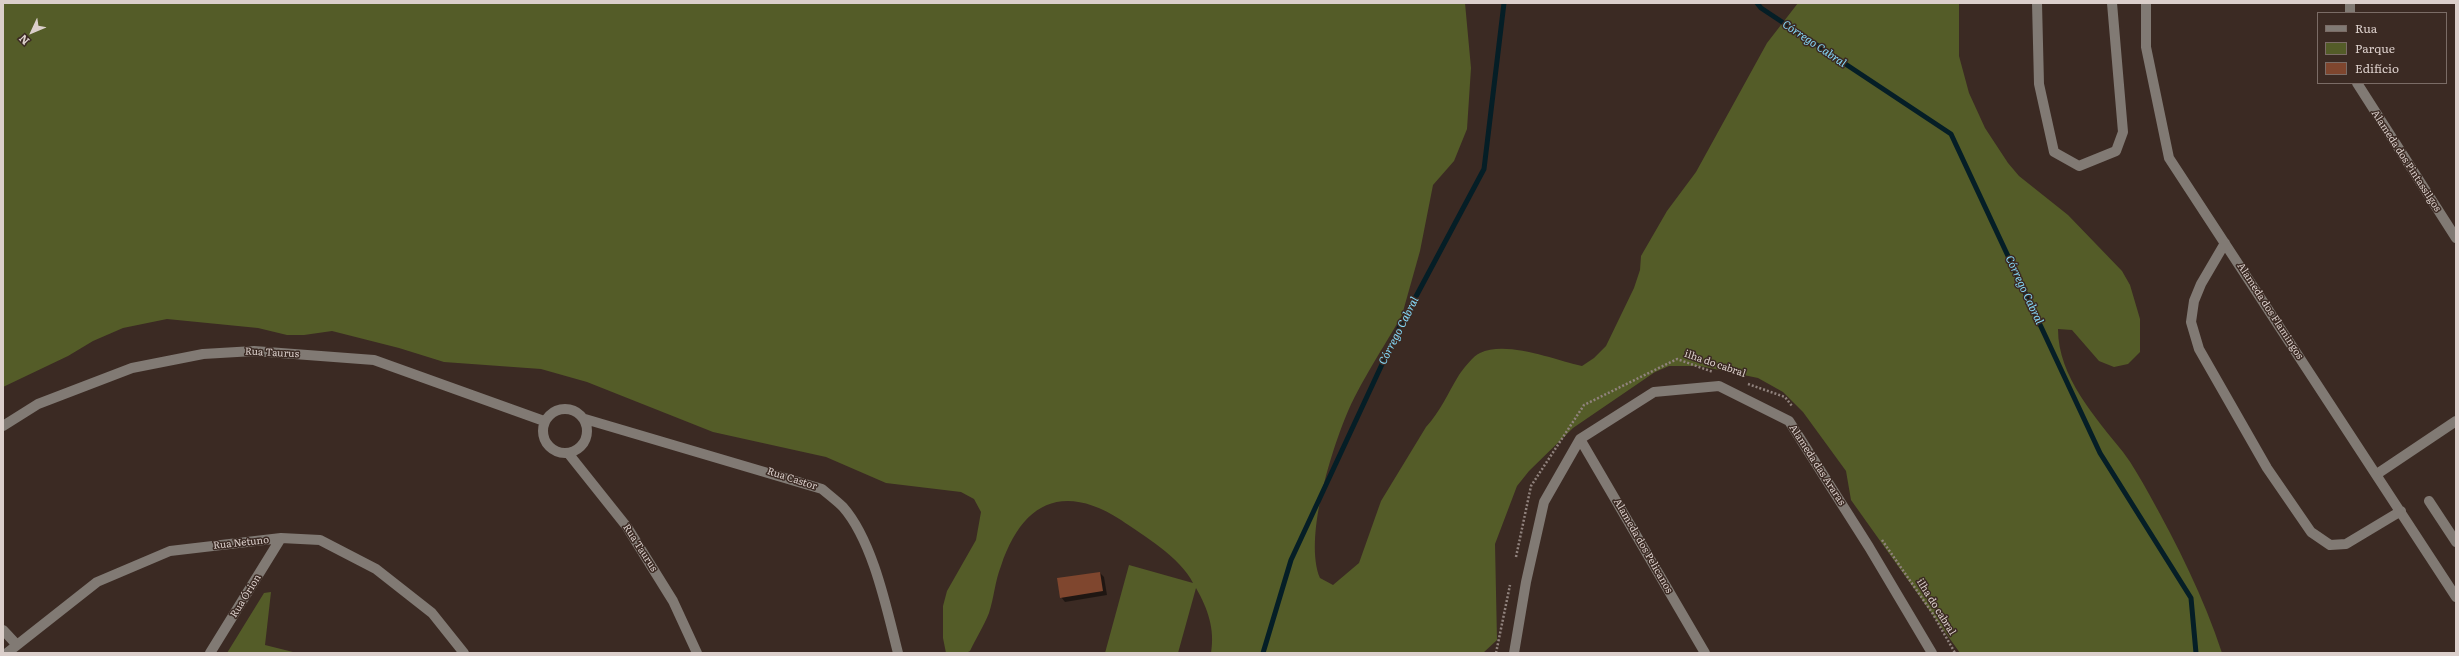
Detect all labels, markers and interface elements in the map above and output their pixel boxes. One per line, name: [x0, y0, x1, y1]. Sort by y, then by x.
north arrow: [12, 12, 52, 52]
legend: [2317, 12, 2447, 84]
water label: Córrego Cabral: [1779, 18, 1849, 70]
text: Rua: [2355, 19, 2377, 37]
text: N: [14, 31, 32, 49]
text: Parque: [2355, 39, 2395, 57]
text: Edifício: [2355, 59, 2399, 77]
street label: Alameda dos Pintassilgos: [2369, 108, 2443, 214]
water label: Córrego Cabral: [2002, 254, 2046, 326]
street label: Alameda dos Flamingos: [2234, 261, 2306, 361]
water label: Córrego Cabral: [1376, 295, 1422, 367]
street label: Rua Taurus: [245, 346, 299, 360]
street label: ilha do cabral: [1683, 348, 1747, 380]
street label: Alameda das Araras: [1786, 422, 1848, 508]
street label: Rua Castor: [766, 465, 818, 493]
street label: Alameda dos Pelicanos: [1611, 496, 1675, 596]
street label: Rua Taurus: [620, 522, 660, 574]
street label: Rua Netuno: [212, 534, 270, 552]
street label: Rua Órion: [228, 572, 264, 620]
street label: ilha do cabral: [1914, 577, 1958, 637]

